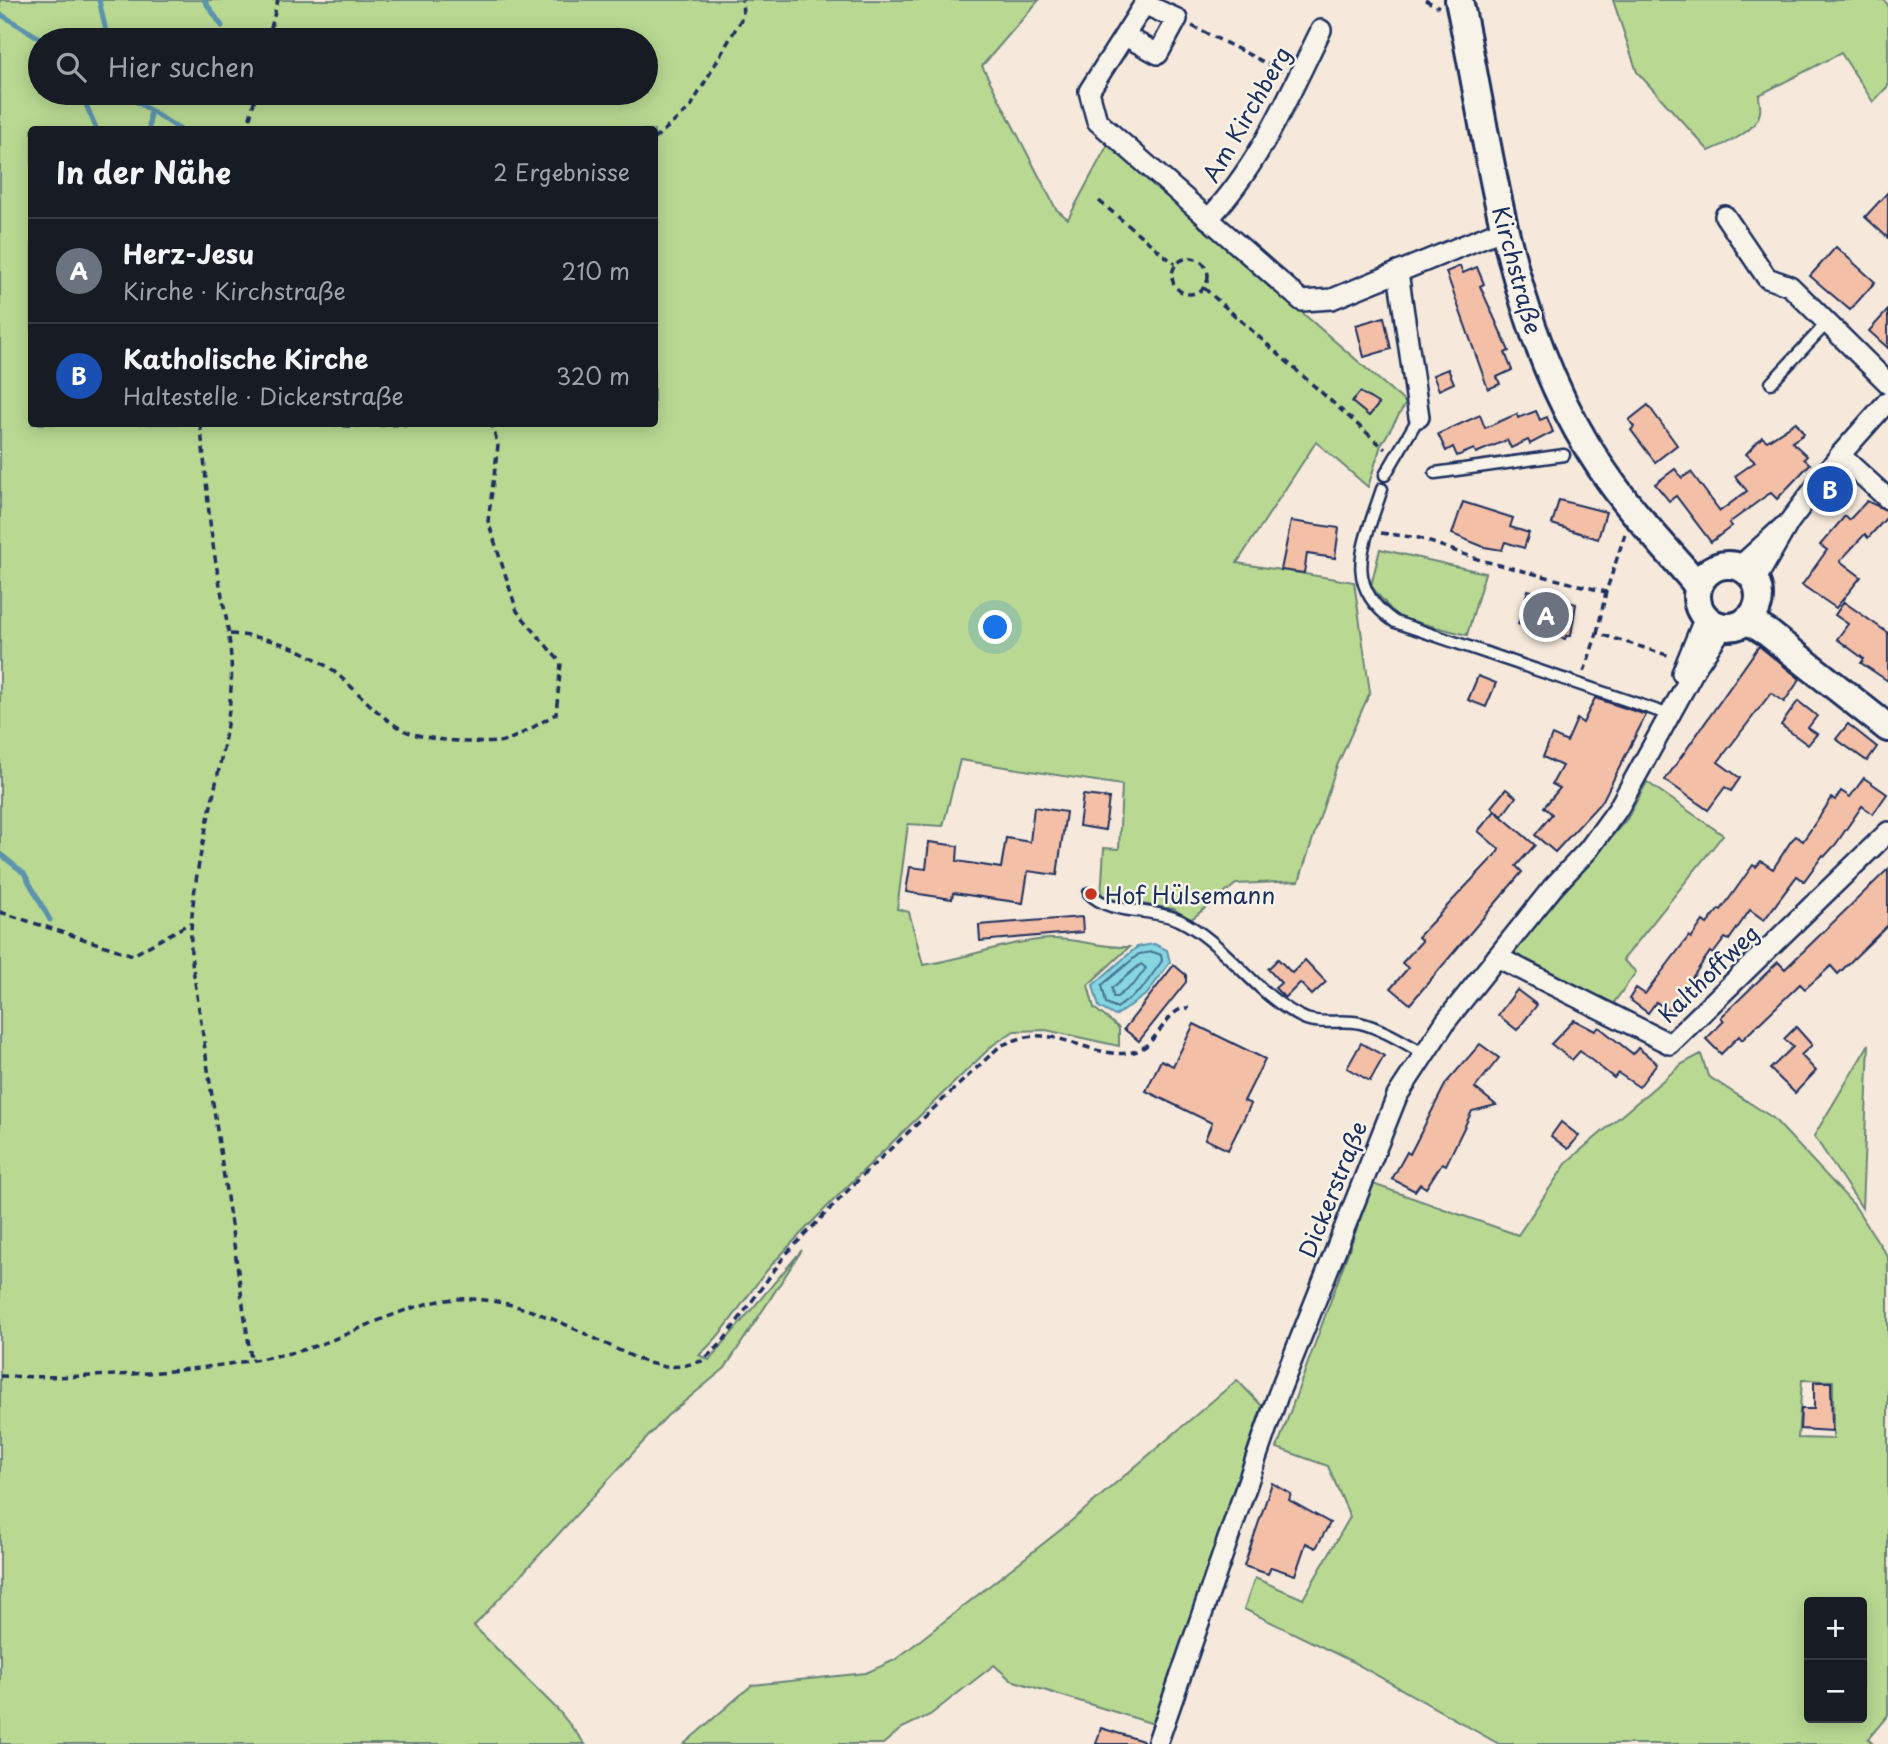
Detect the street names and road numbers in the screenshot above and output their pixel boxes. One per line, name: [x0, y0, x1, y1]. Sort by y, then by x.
street label: Am Kirchberg: [1193, 40, 1299, 188]
street label: Kirchstraße: [1484, 202, 1552, 338]
street label: Kalthoffweg: [1649, 916, 1767, 1030]
street label: Dickerstraße: [1289, 1115, 1375, 1263]

